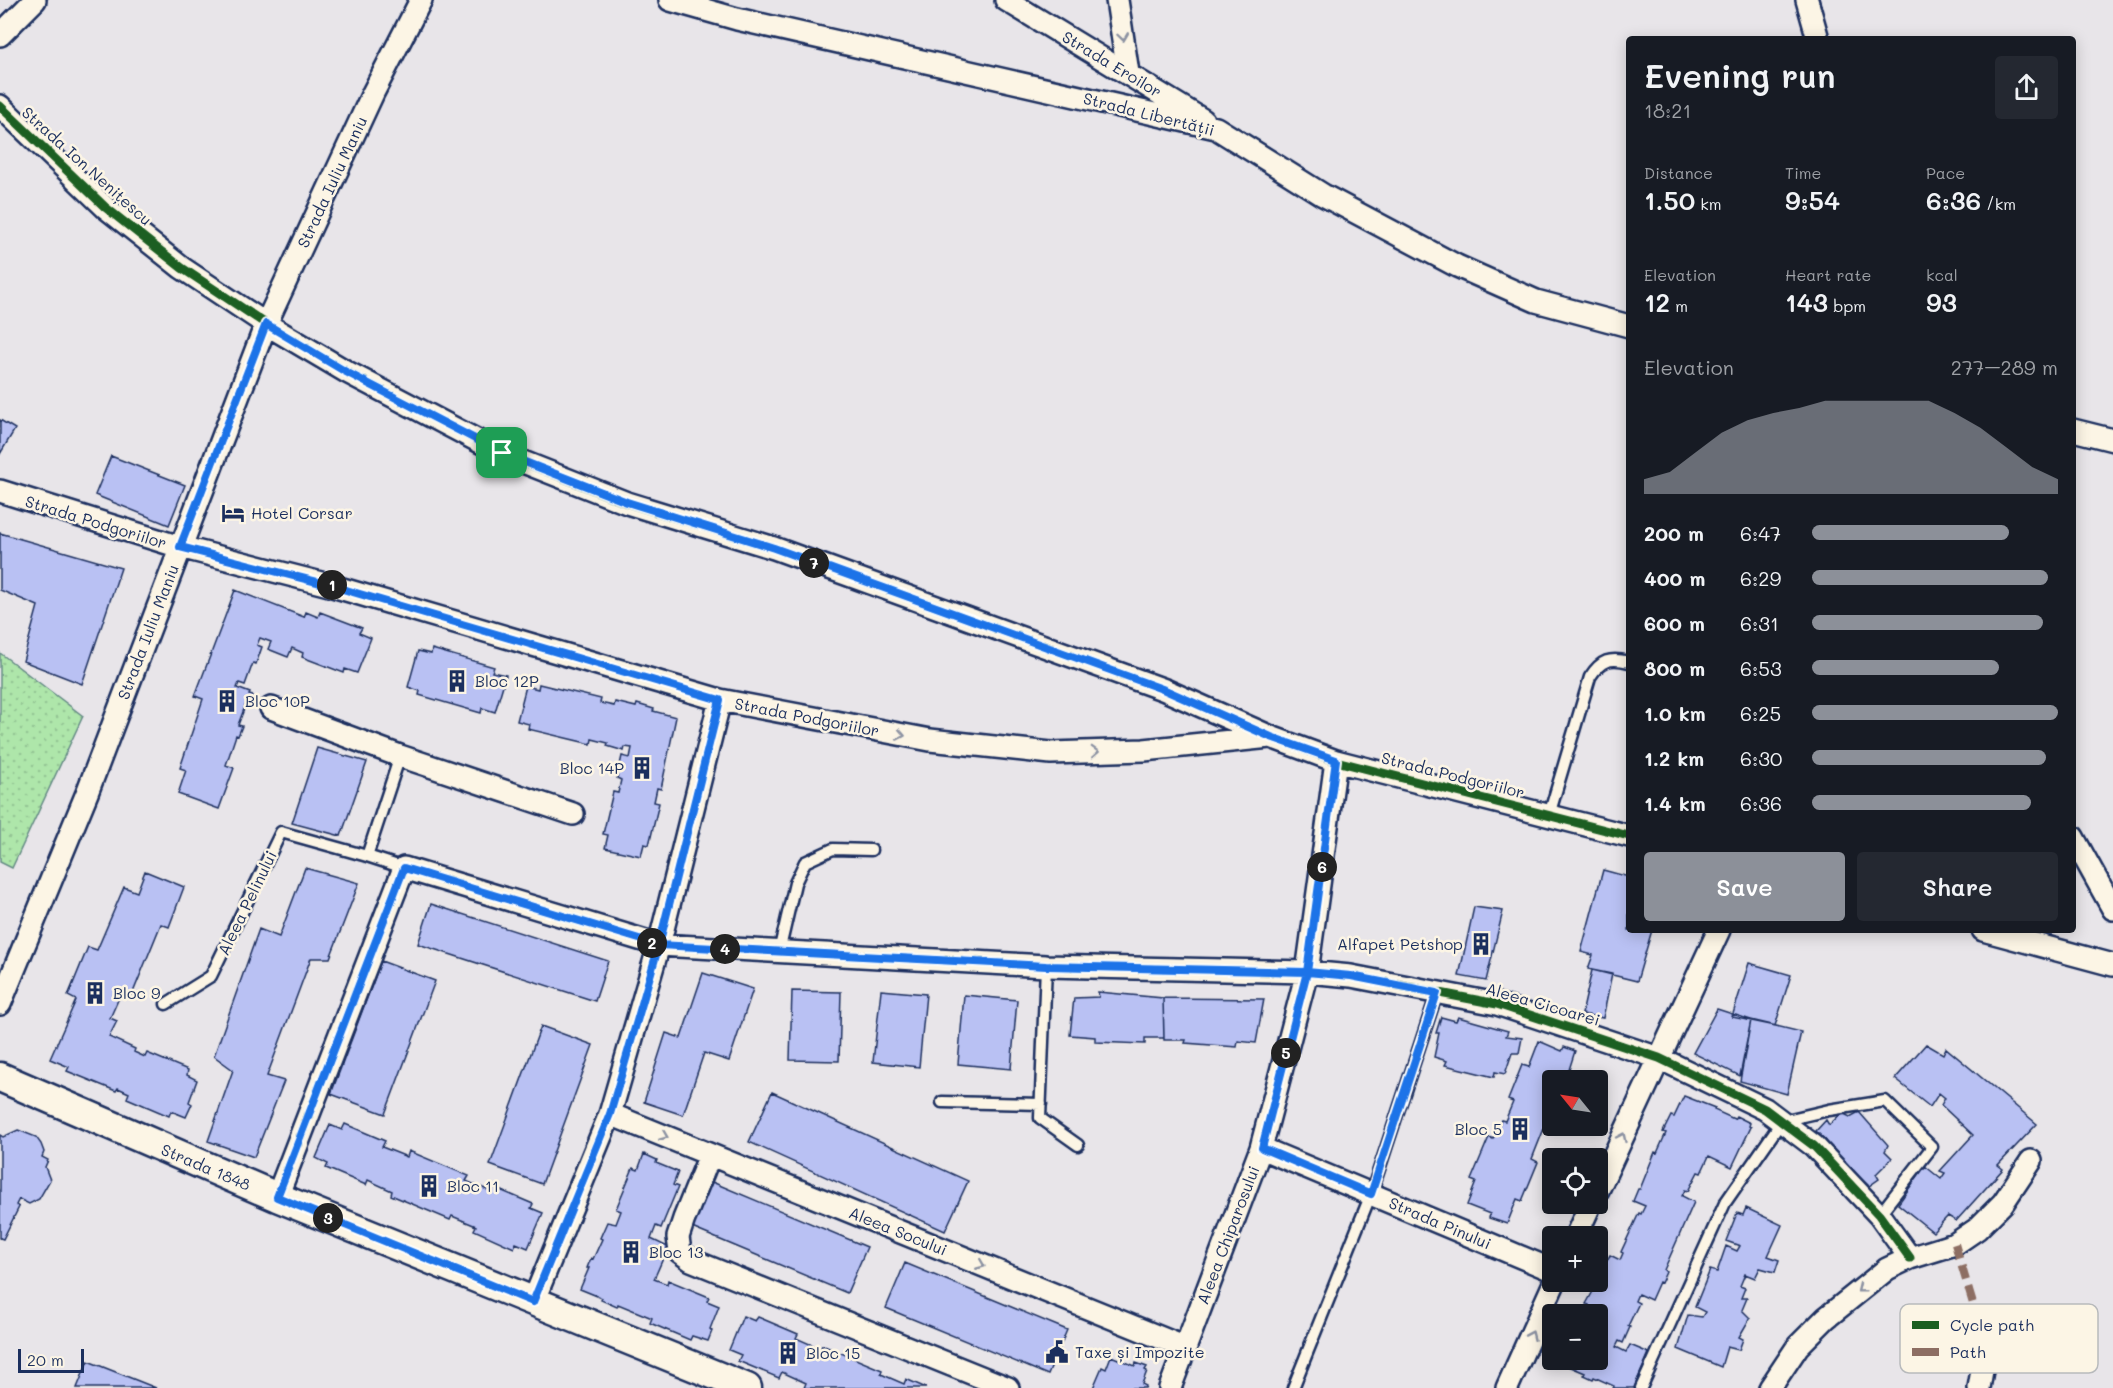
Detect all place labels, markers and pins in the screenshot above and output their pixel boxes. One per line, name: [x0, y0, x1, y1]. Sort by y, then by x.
pin: [476, 427, 527, 478]
hotel icon: Hotel Corsar: [220, 500, 246, 526]
place label: Hotel Corsar: [251, 502, 353, 523]
pin: 7: [799, 548, 829, 578]
pin: 1: [317, 570, 347, 600]
building icon: Bloc 12P: [444, 668, 470, 694]
place label: Bloc 12P: [475, 670, 539, 691]
building icon: Bloc 10P: [214, 688, 240, 714]
place label: Bloc 10P: [245, 690, 310, 711]
building icon: Bloc 14P: [629, 755, 655, 781]
place label: Bloc 14P: [560, 757, 624, 778]
pin: 6: [1307, 852, 1337, 882]
pin: 2: [637, 928, 667, 958]
building icon: Alfapet Petshop: [1468, 931, 1494, 957]
place label: Alfapet Petshop: [1337, 933, 1463, 954]
pin: 4: [710, 934, 740, 964]
building icon: Bloc 9: [82, 980, 108, 1006]
place label: Bloc 9: [113, 982, 160, 1003]
pin: 5: [1271, 1038, 1301, 1068]
building icon: Bloc 5: [1507, 1116, 1533, 1142]
place label: Bloc 5: [1455, 1118, 1502, 1139]
building icon: Bloc 11: [416, 1173, 442, 1199]
place label: Bloc 11: [447, 1175, 499, 1196]
pin: 3: [313, 1203, 343, 1233]
building icon: Bloc 13: [618, 1239, 644, 1265]
place label: Bloc 13: [649, 1241, 704, 1262]
public building icon: Taxe și Impozite: [1044, 1339, 1070, 1365]
building icon: Bloc 15: [775, 1340, 801, 1366]
place label: Taxe și Impozite: [1075, 1341, 1205, 1363]
place label: Bloc 15: [806, 1342, 860, 1363]

